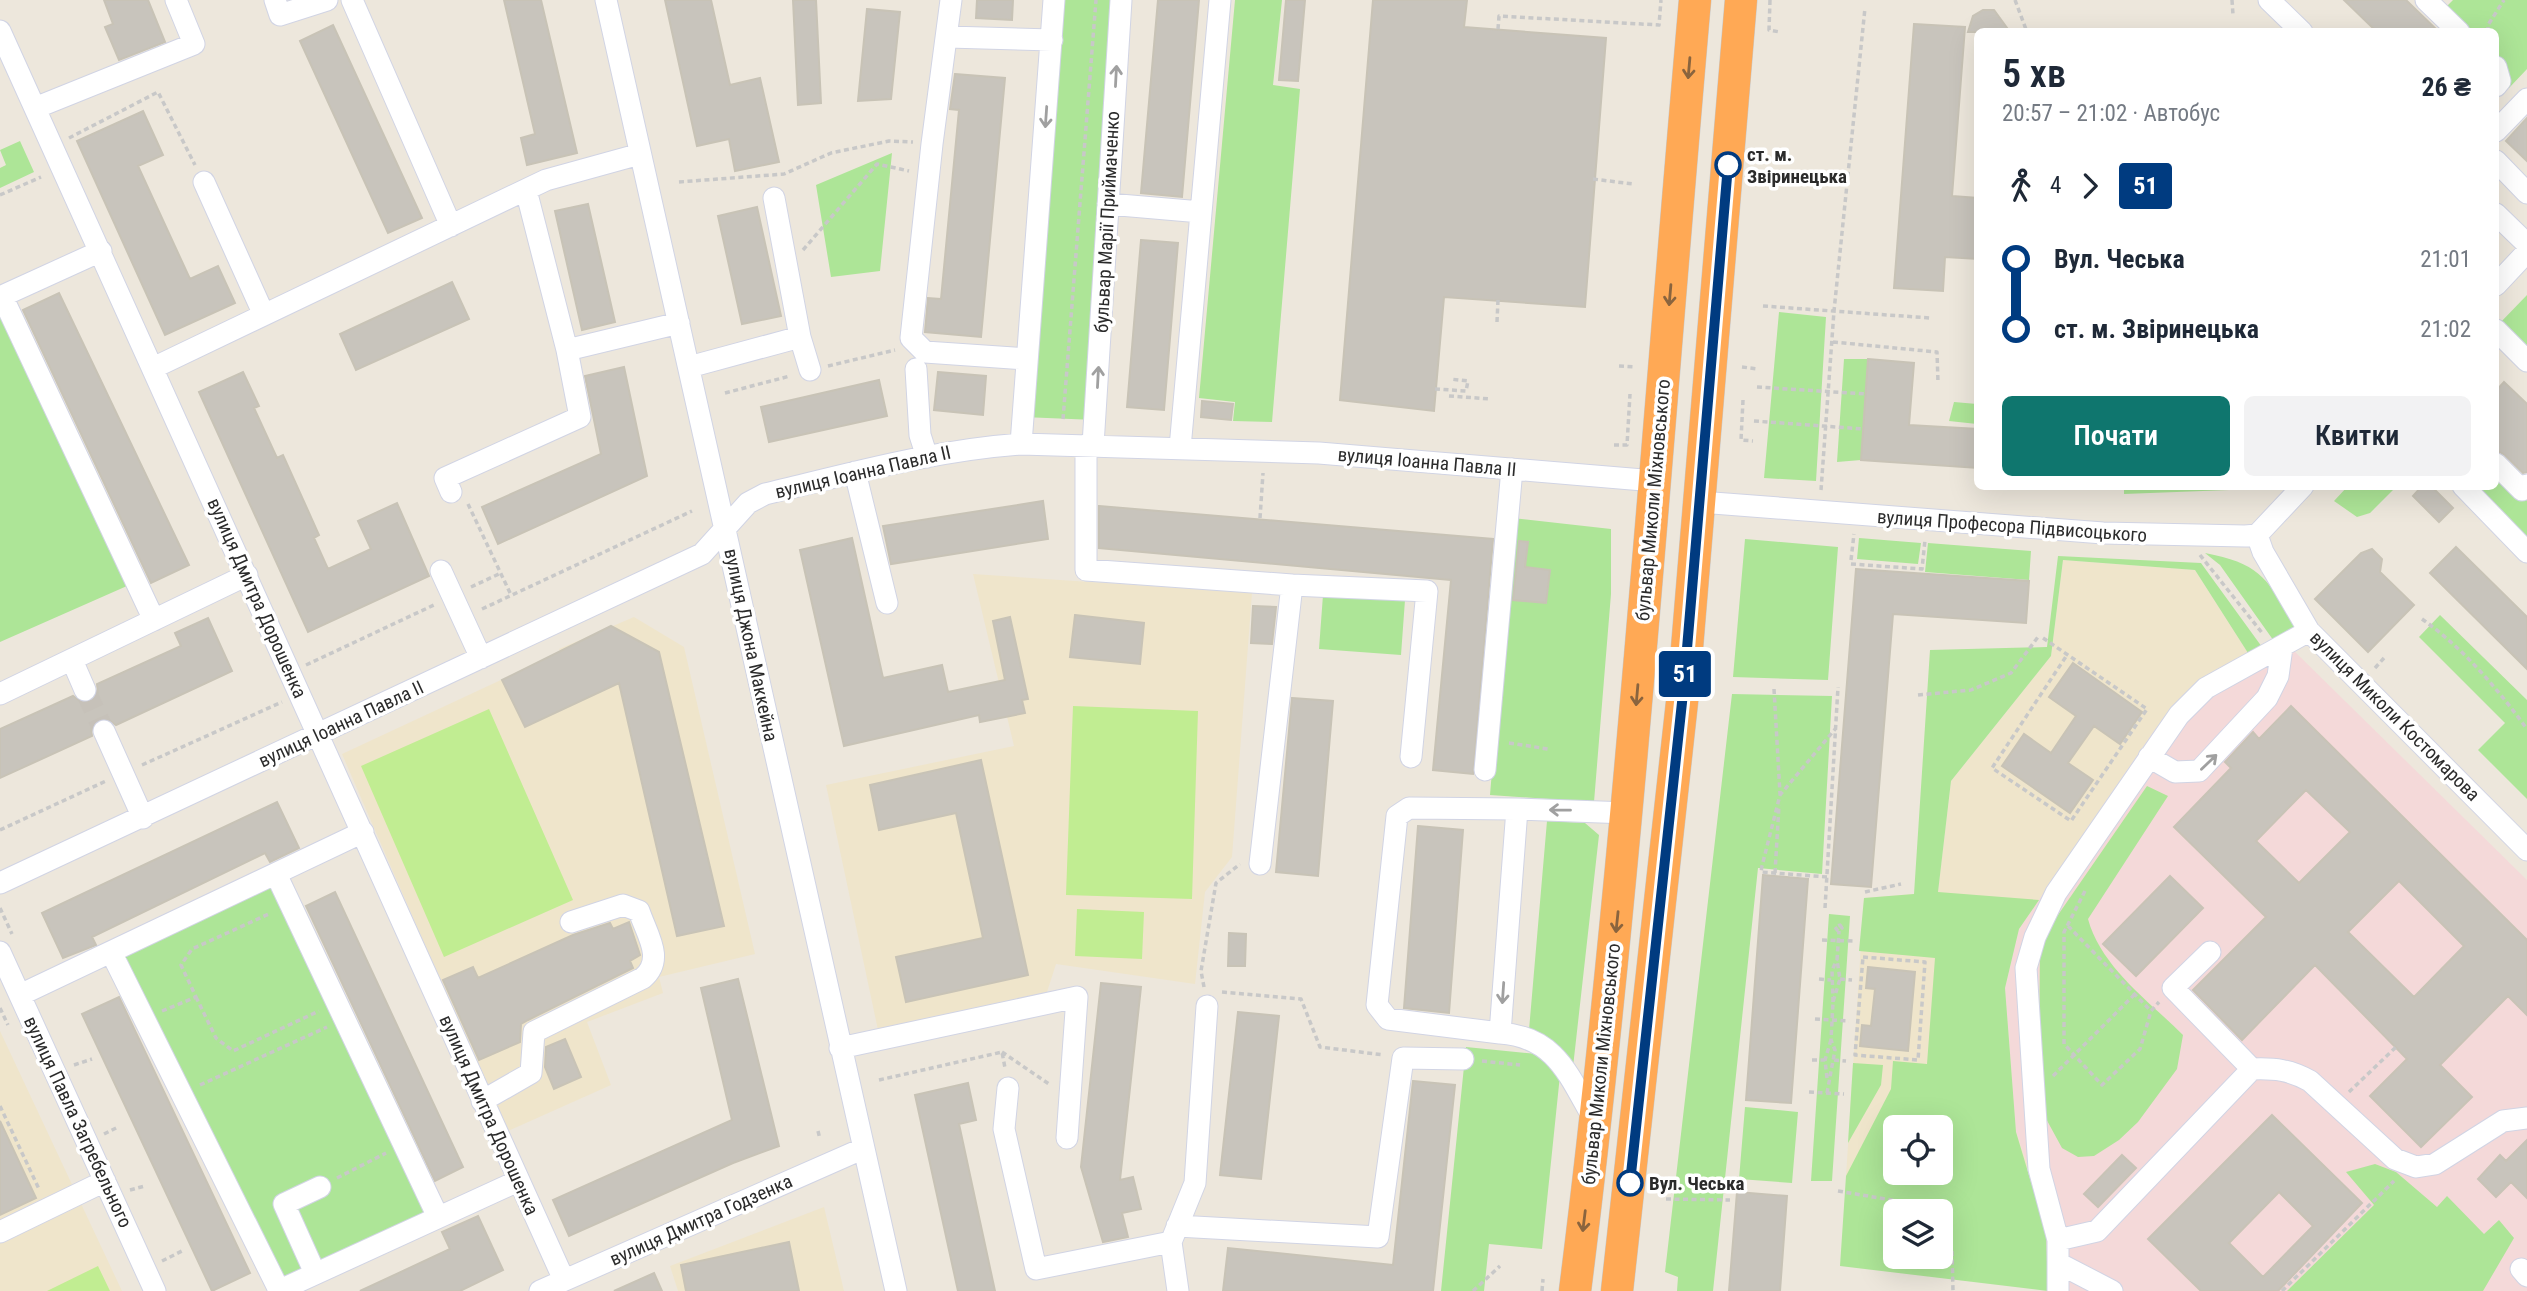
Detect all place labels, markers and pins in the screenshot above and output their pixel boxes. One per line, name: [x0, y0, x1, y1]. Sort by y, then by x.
place label: ст. м. Звіринецька: [1747, 143, 1847, 188]
marker: ст. м. Звіринецька: [1715, 152, 1741, 178]
marker: Вул. Чеська: [1617, 1170, 1643, 1196]
place label: Вул. Чеська: [1649, 1172, 1745, 1195]

